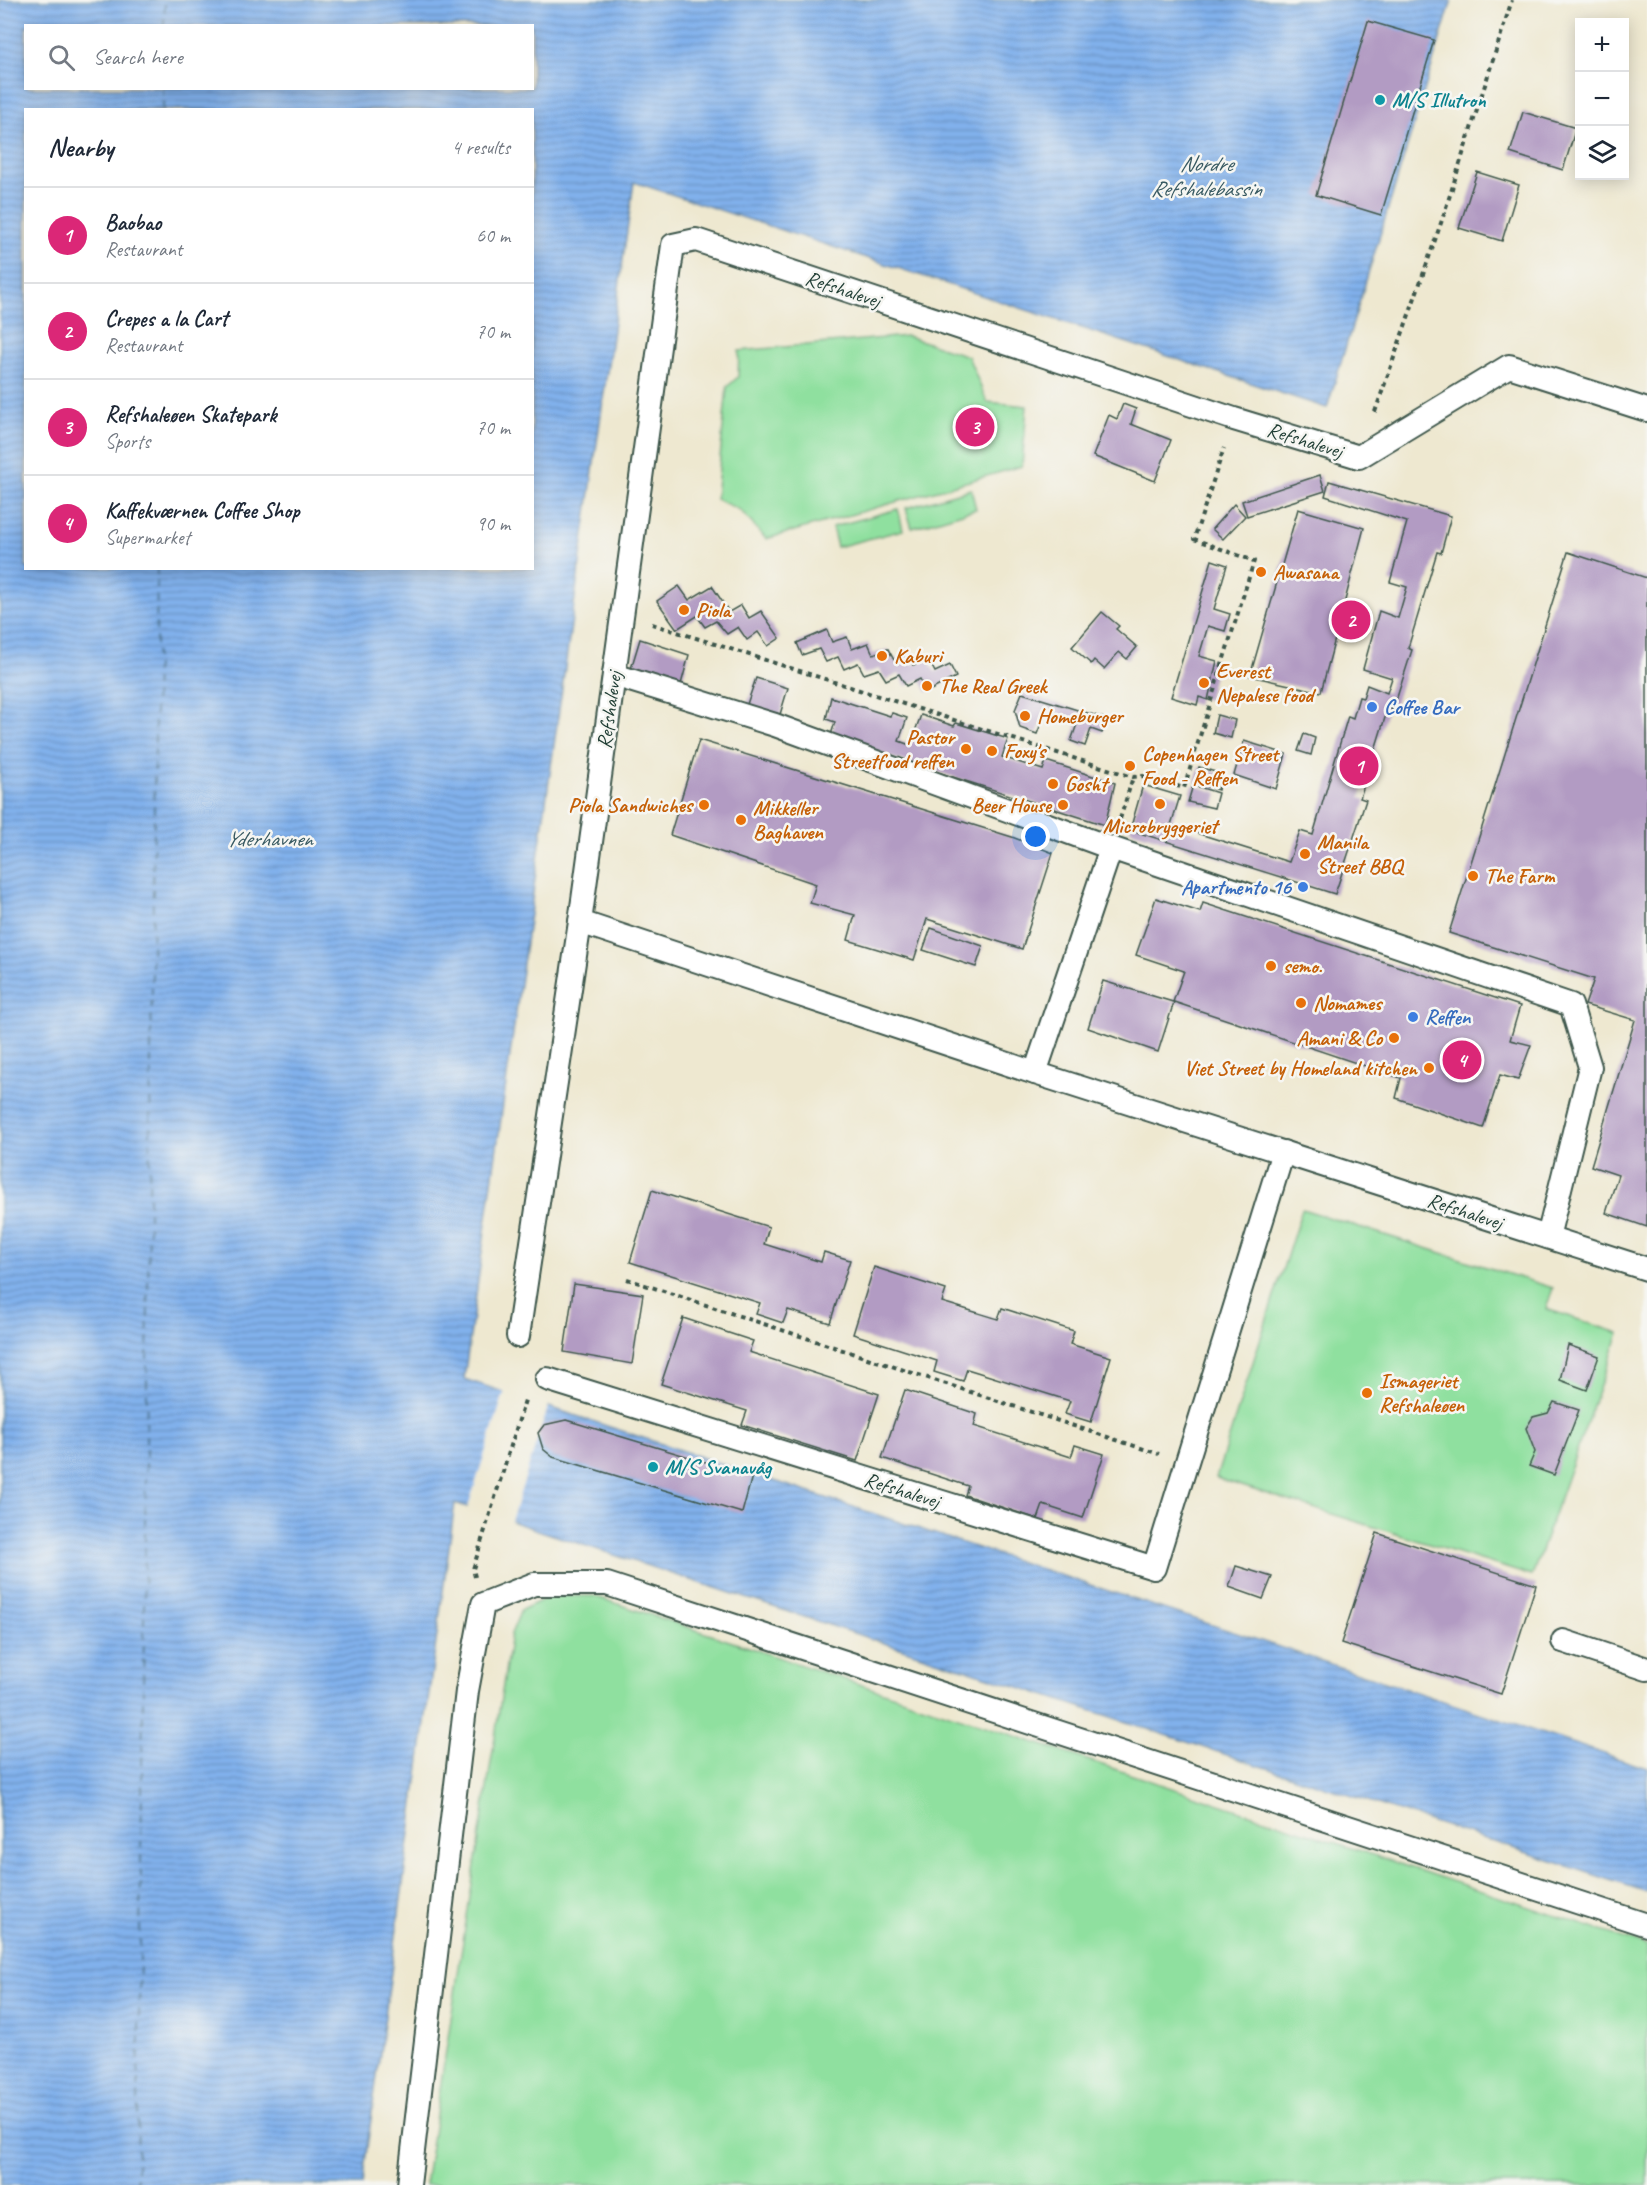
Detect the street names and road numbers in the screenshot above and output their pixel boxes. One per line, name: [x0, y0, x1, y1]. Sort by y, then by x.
street label: Refshalevej: [802, 265, 886, 314]
street label: Refshalevej: [1264, 416, 1348, 465]
street label: Refshalevej: [591, 667, 628, 750]
street label: Refshalevej: [1424, 1187, 1508, 1236]
street label: Refshalevej: [861, 1466, 945, 1515]

